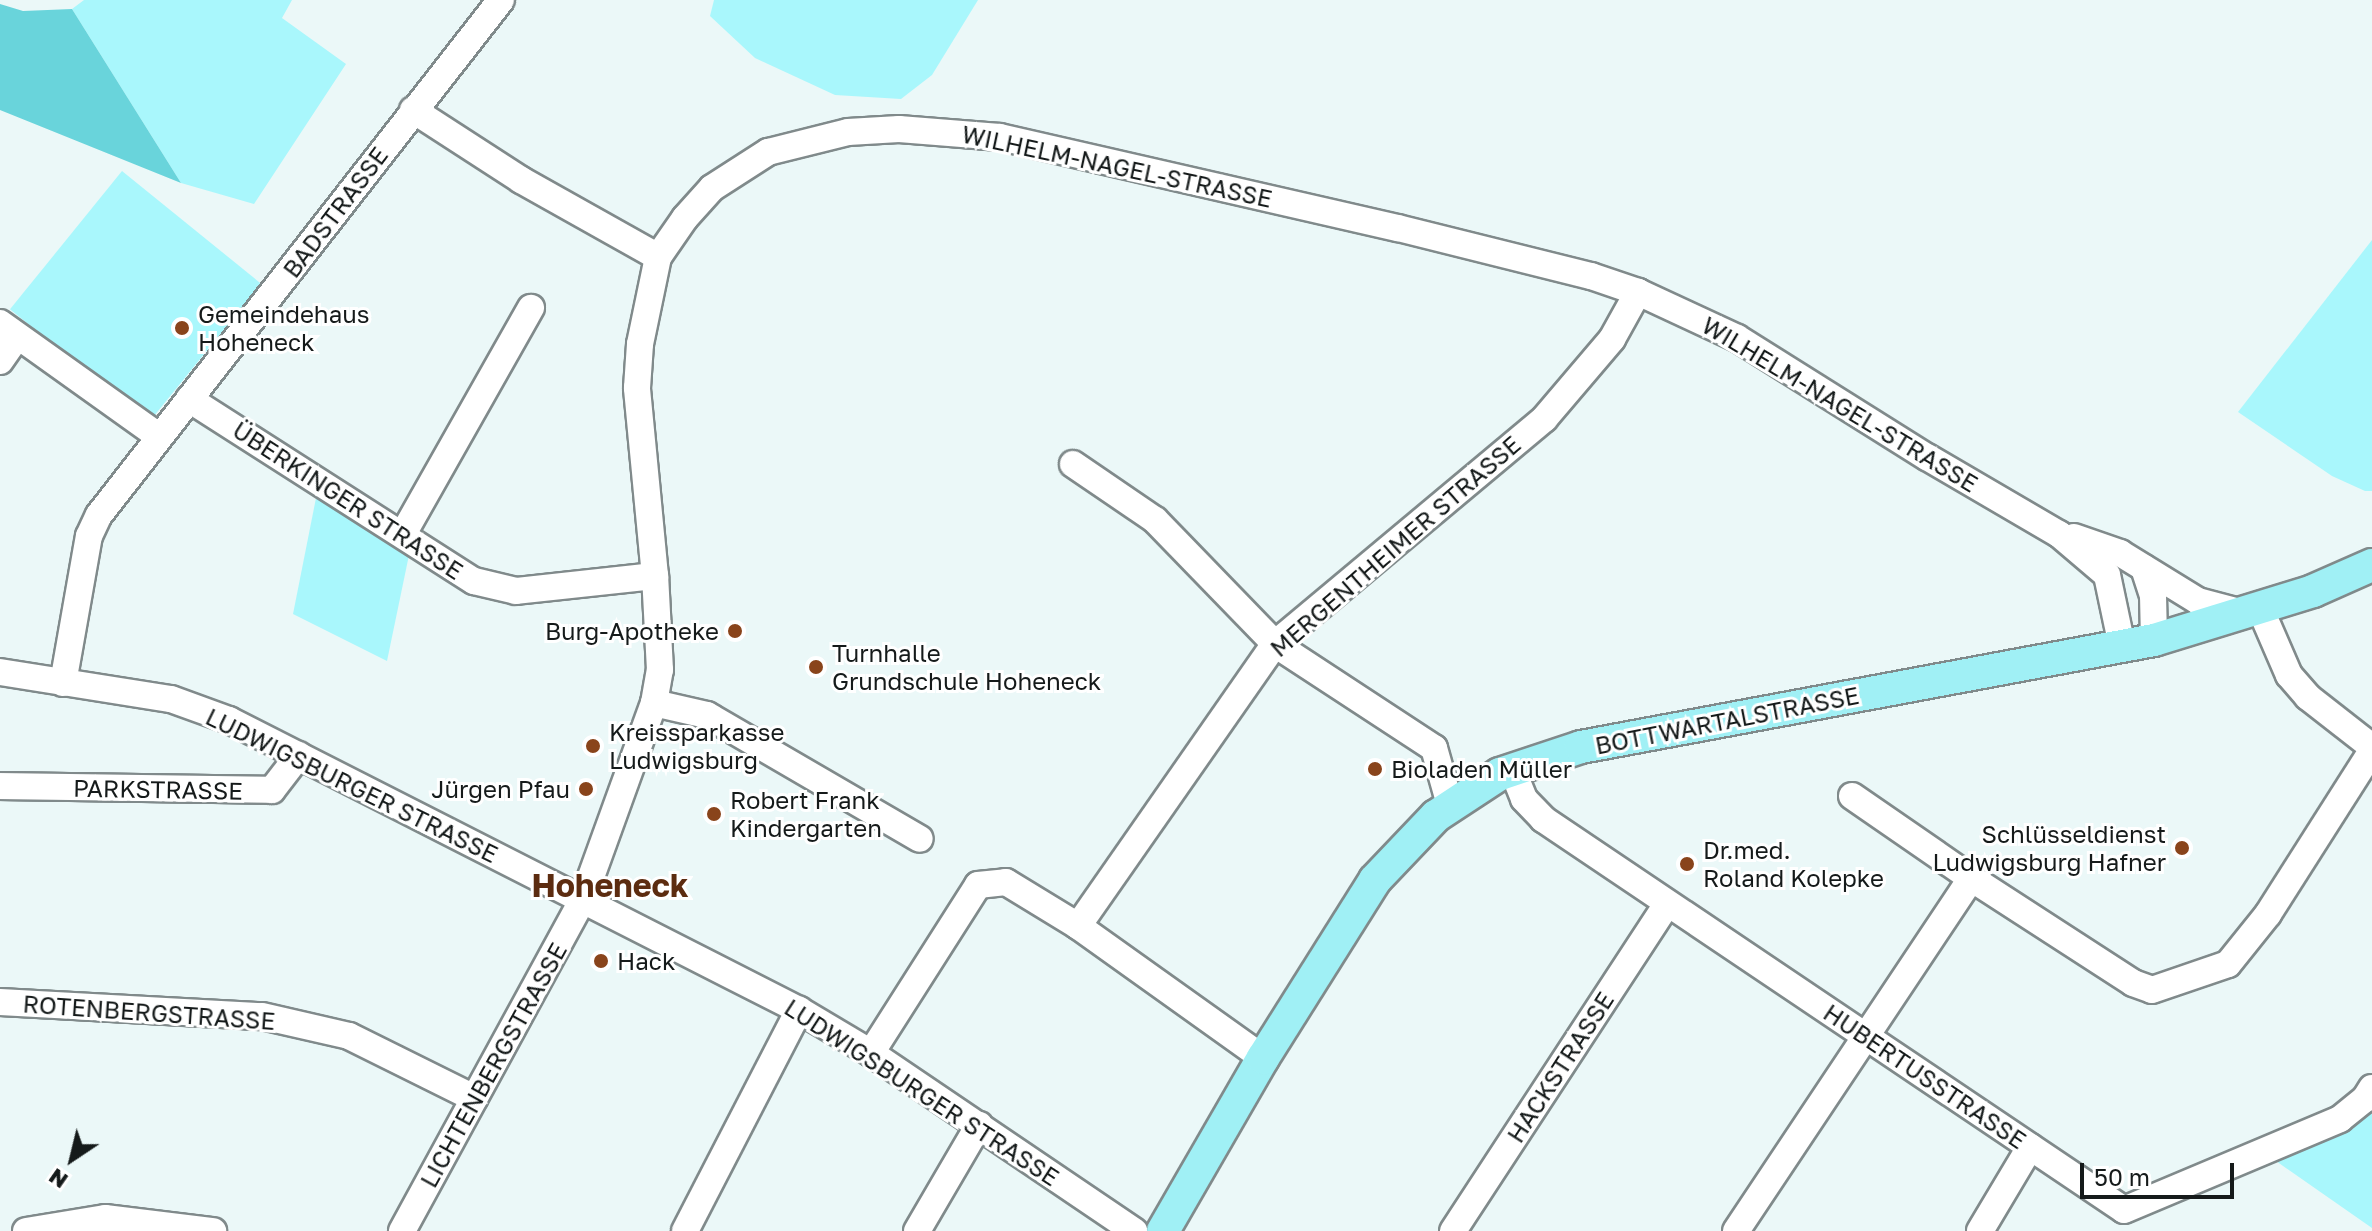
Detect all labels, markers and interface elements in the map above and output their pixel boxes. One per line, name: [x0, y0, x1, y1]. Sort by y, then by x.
street label: WILHELM-NAGEL-STRASSE: [959, 119, 1275, 213]
street label: BADSTRASSE: [277, 141, 393, 283]
place label: Gemeindehaus Hoheneck: [198, 300, 369, 356]
street label: WILHELM-NAGEL-STRASSE: [1697, 310, 1983, 498]
marker: Gemeindehaus Hoheneck: [173, 319, 191, 337]
street label: ÜBERKINGER STRASSE: [228, 415, 468, 585]
street label: MERGENTHEIMER STRASSE: [1264, 430, 1526, 662]
place label: Burg-Apotheke: [545, 617, 719, 645]
marker: Burg-Apotheke: [726, 622, 744, 640]
place label: Turnhalle Grundschule Hoheneck: [832, 639, 1101, 695]
marker: Turnhalle Grundschule Hoheneck: [807, 658, 825, 676]
street label: BOTTWARTALSTRASSE: [1593, 680, 1861, 760]
street label: LUDWIGSBURGER STRASSE: [201, 702, 503, 868]
place label: Kreissparkasse Ludwigsburg: [609, 718, 784, 774]
marker: Kreissparkasse Ludwigsburg: [584, 737, 602, 755]
place label: Bioladen Müller: [1391, 755, 1572, 783]
marker: Bioladen Müller: [1366, 760, 1384, 778]
street label: PARKSTRASSE: [73, 773, 243, 805]
place label: Jürgen Pfau: [431, 775, 570, 803]
marker: Jürgen Pfau: [577, 780, 595, 798]
place label: Robert Frank Kindergarten: [730, 786, 882, 842]
marker: Robert Frank Kindergarten: [705, 805, 723, 823]
place label: Schlüsseldienst Ludwigsburg Hafner: [1932, 820, 2166, 876]
place label: Dr.med. Roland Kolepke: [1703, 836, 1884, 892]
marker: Schlüsseldienst Ludwigsburg Hafner: [2173, 839, 2191, 857]
marker: Dr.med. Roland Kolepke: [1678, 855, 1696, 873]
district label: Hoheneck: [532, 866, 688, 904]
street label: LICHTENBERGSTRASSE: [414, 938, 572, 1192]
place label: Hack: [617, 947, 675, 975]
marker: Hack: [592, 952, 610, 970]
street label: HACKSTRASSE: [1501, 986, 1619, 1148]
street label: ROTENBERGSTRASSE: [22, 989, 276, 1035]
street label: LUDWIGSBURGER STRASSE: [779, 992, 1065, 1192]
street label: HUBERTUSSTRASSE: [1818, 998, 2032, 1154]
north arrow: [32, 1119, 112, 1199]
scale bar: [2084, 1147, 2238, 1197]
text: 50 m: [2094, 1162, 2150, 1191]
text: N: [43, 1163, 73, 1195]

